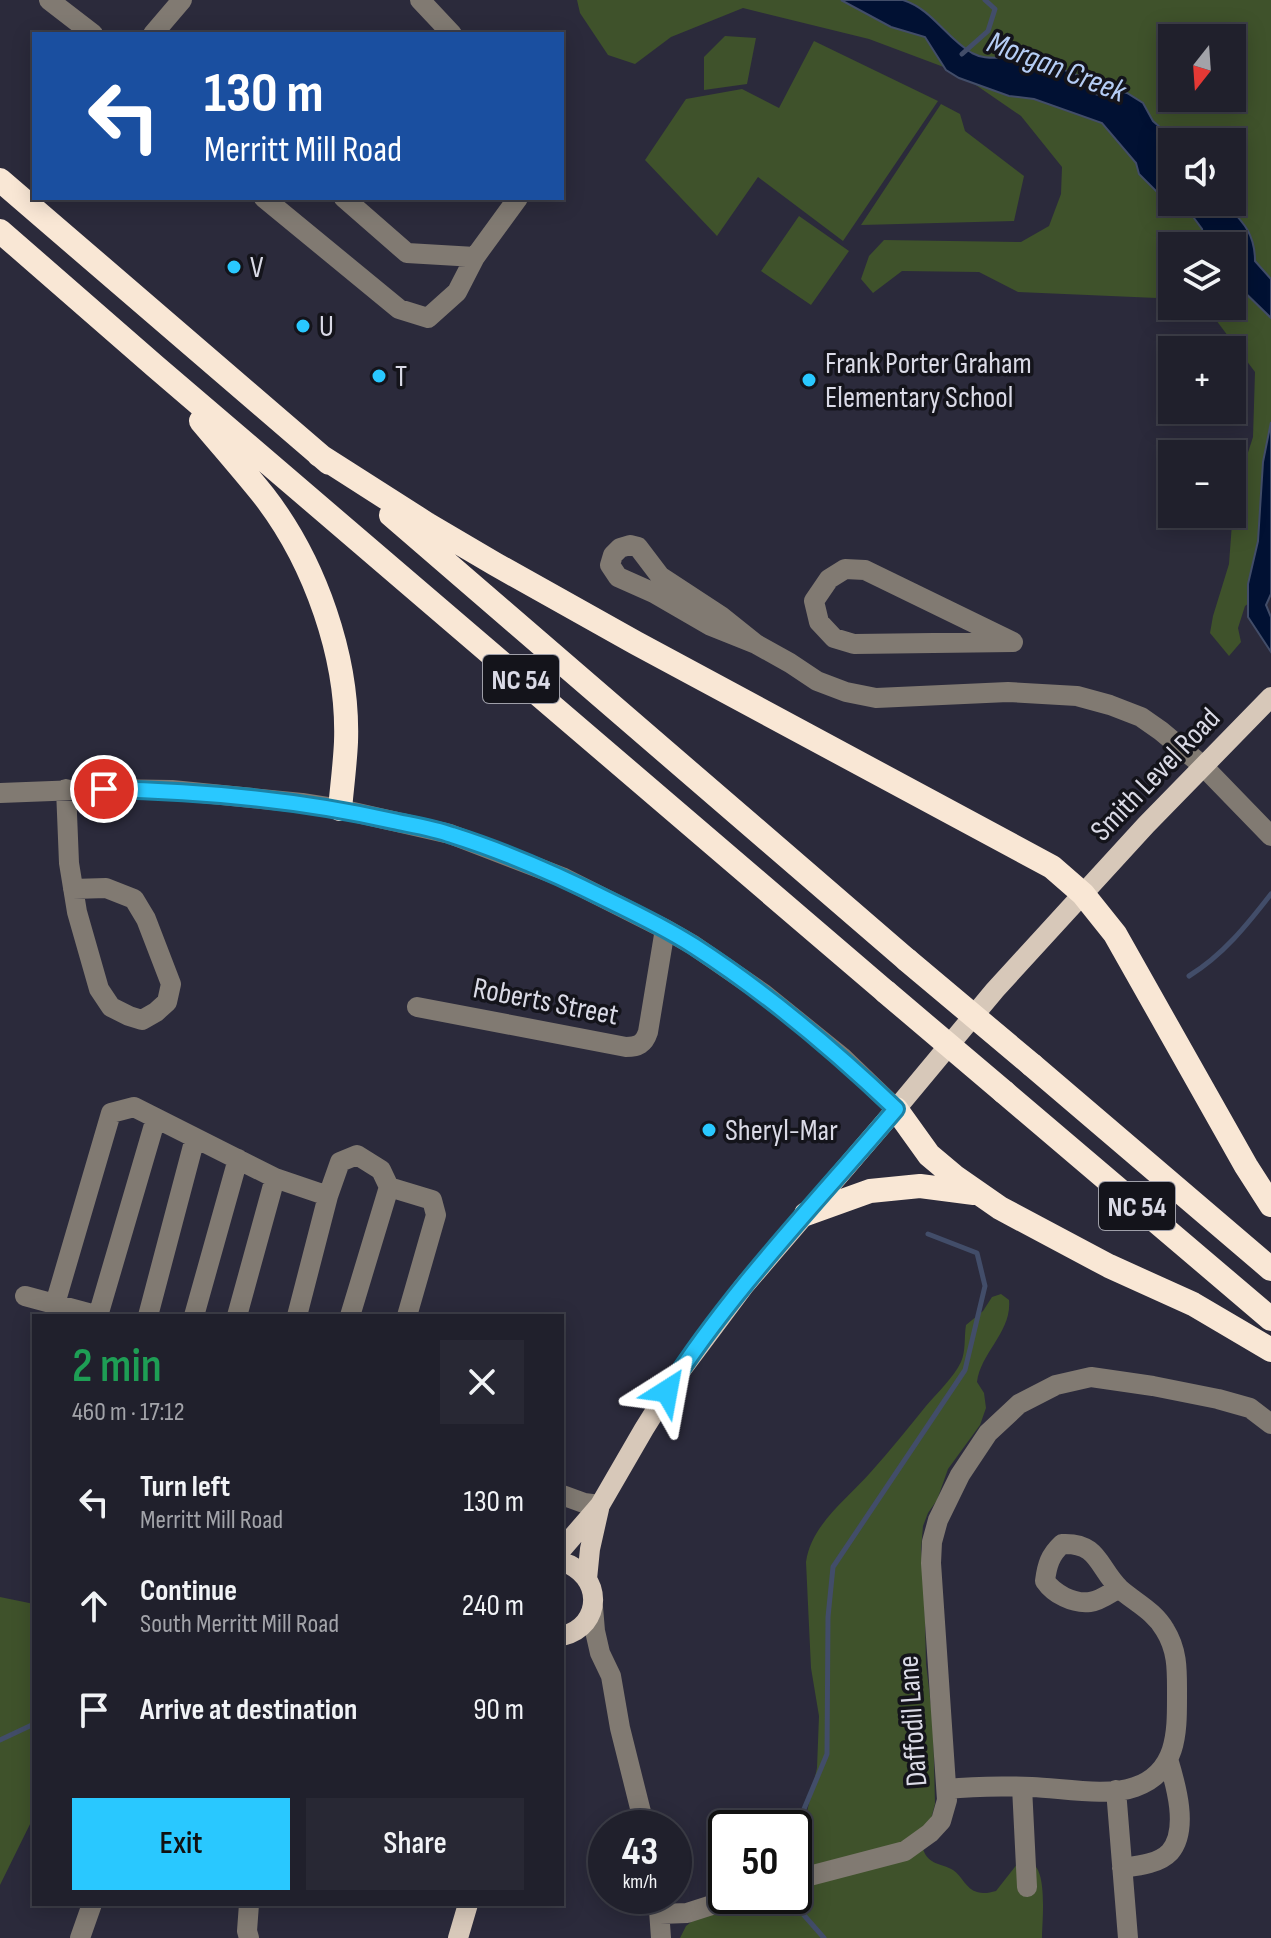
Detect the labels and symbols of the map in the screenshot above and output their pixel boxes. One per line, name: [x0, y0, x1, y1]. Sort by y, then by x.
water label: Morgan Creek: [982, 23, 1132, 112]
north arrow: [1158, 24, 1246, 112]
place label: V: [250, 250, 264, 286]
marker: V: [225, 258, 243, 276]
place label: U: [319, 309, 334, 345]
marker: U: [294, 317, 312, 335]
place label: Frank Porter Graham Elementary School: [825, 346, 1032, 416]
place label: T: [395, 359, 407, 395]
marker: T: [370, 367, 388, 385]
marker: Frank Porter Graham Elementary School: [800, 371, 818, 389]
road number: NC 54: [483, 655, 559, 703]
street label: Smith Level Road: [1083, 701, 1228, 849]
pin: [70, 755, 138, 823]
street label: Roberts Street: [470, 970, 622, 1034]
place label: Sheryl-Mar: [725, 1113, 838, 1149]
marker: Sheryl-Mar: [700, 1121, 718, 1139]
road number: NC 54: [1099, 1182, 1175, 1230]
position arrow: [625, 1349, 709, 1433]
street label: Daffodil Lane: [890, 1654, 936, 1788]
speed limit sign: 50: [708, 1810, 812, 1914]

